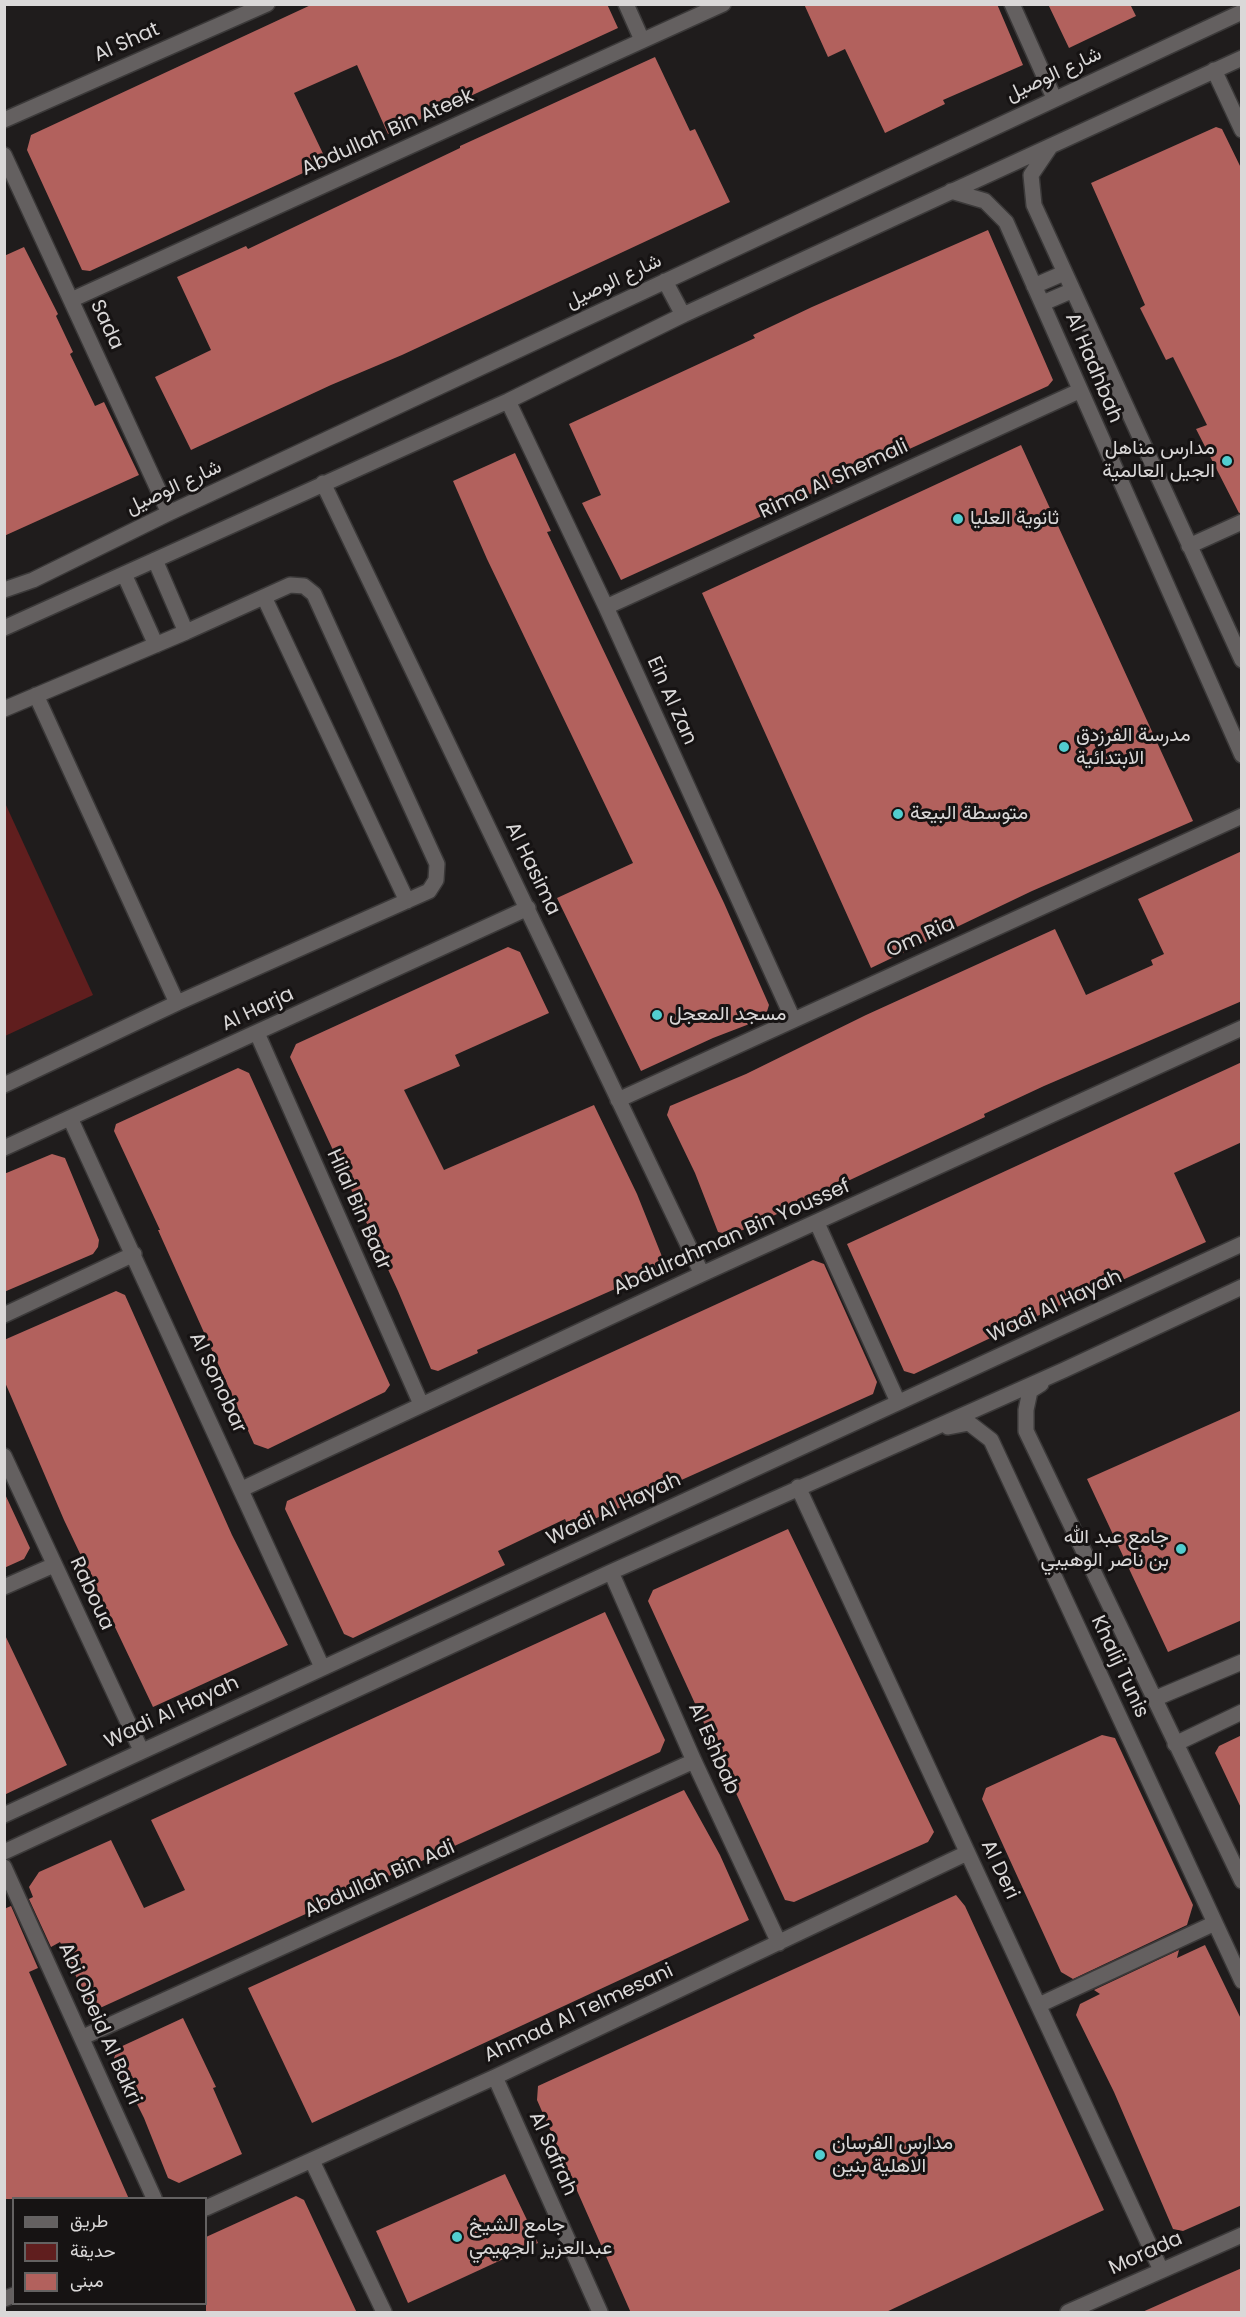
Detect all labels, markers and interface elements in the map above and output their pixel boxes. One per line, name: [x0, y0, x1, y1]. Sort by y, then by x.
street label: Al Shat: [91, 18, 163, 68]
street label: شارع الوصيل: [1002, 42, 1106, 108]
street label: Abdullah Bin Ateek: [298, 84, 478, 182]
street label: شارع الوصيل: [562, 249, 666, 315]
street label: Sada: [84, 296, 128, 354]
street label: Al Hadhbah: [1059, 309, 1127, 427]
street label: Rima Al Shemali: [756, 435, 912, 525]
place label: مدارس مناهل الجيل العالمية: [1102, 437, 1215, 484]
marker: مدارس مناهل الجيل العالمية: [1220, 454, 1234, 468]
street label: شارع الوصيل: [122, 455, 226, 521]
place label: ثانوية العليا: [970, 507, 1059, 531]
marker: ثانوية العليا: [951, 512, 965, 526]
street label: Ein Al Zan: [641, 653, 701, 749]
place label: مدرسة الفرزدق الابتدائية: [1076, 724, 1191, 771]
marker: مدرسة الفرزدق الابتدائية: [1057, 740, 1071, 754]
place label: متوسطة البيعة: [910, 802, 1028, 826]
marker: متوسطة البيعة: [891, 807, 905, 821]
street label: Al Hasima: [499, 819, 565, 919]
street label: Om Ria: [883, 912, 959, 964]
street label: Al Harja: [218, 983, 298, 1037]
place label: مسجد المعجل: [669, 1003, 786, 1027]
marker: مسجد المعجل: [650, 1008, 664, 1022]
street label: Hilal Bin Badr: [321, 1146, 395, 1274]
street label: Abdulrahman Bin Youssef: [610, 1175, 854, 1301]
street label: Wadi Al Hayah: [984, 1265, 1126, 1349]
street label: Al Sonobar: [183, 1329, 251, 1437]
street label: Wadi Al Hayah: [543, 1468, 685, 1552]
place label: جامع عبد الله بن ناصر الوهيبي: [1040, 1526, 1169, 1573]
marker: جامع عبد الله بن ناصر الوهيبي: [1174, 1542, 1188, 1556]
street label: Raboua: [64, 1553, 118, 1635]
street label: Khalij Tunis: [1085, 1612, 1153, 1722]
street label: Wadi Al Hayah: [101, 1671, 243, 1755]
street label: Al Eshbab: [682, 1699, 744, 1799]
street label: Abdullah Bin Adi: [301, 1836, 459, 1924]
street label: Al Deri: [975, 1837, 1023, 1903]
street label: Abi Obeid Al Bakri: [52, 1939, 146, 2109]
street label: Ahmad Al Telmesani: [481, 1960, 677, 2068]
street label: Al Safrah: [523, 2108, 581, 2200]
place label: مدارس الفرسان الاهلية بنين: [832, 2132, 953, 2179]
marker: مدارس الفرسان الاهلية بنين: [813, 2148, 827, 2162]
legend: [12, 2197, 207, 2305]
text: طريق: [70, 2208, 108, 2233]
place label: جامع الشيخ عبدالعزيز الجهيمي: [469, 2214, 613, 2261]
street label: Morada: [1105, 2227, 1187, 2281]
marker: جامع الشيخ عبدالعزيز الجهيمي: [450, 2230, 464, 2244]
text: حديقة: [70, 2238, 116, 2263]
text: مبنى: [70, 2268, 104, 2293]

